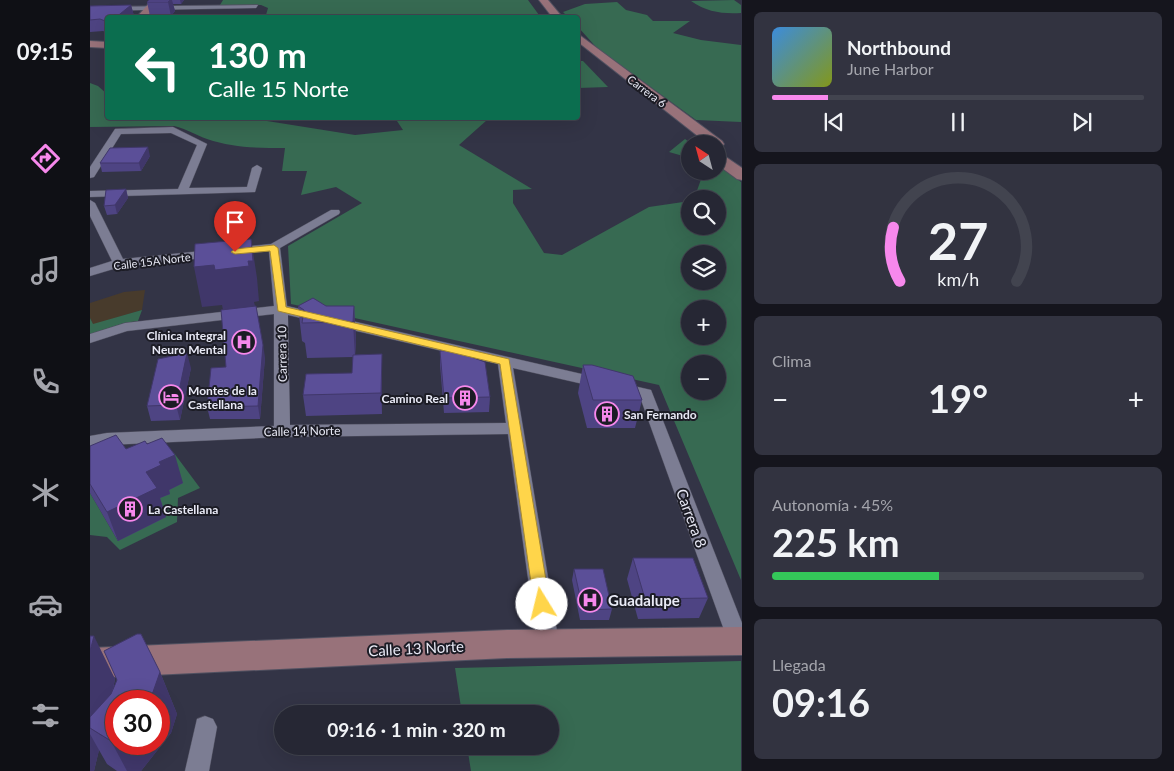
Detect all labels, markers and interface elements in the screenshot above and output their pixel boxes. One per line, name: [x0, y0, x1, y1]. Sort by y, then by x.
text: 130 m: [208, 33, 307, 75]
icon: left: [125, 35, 190, 100]
text: Northbound: [847, 36, 951, 59]
text: 09:15: [17, 38, 73, 65]
text: June Harbor: [847, 59, 934, 78]
street label: Carrera 6: [625, 72, 669, 110]
text: Calle 15 Norte: [208, 75, 349, 102]
icon: previous: [820, 108, 848, 136]
icon: pause: [944, 108, 972, 136]
icon: next: [1068, 108, 1096, 136]
north arrow: [681, 135, 726, 180]
map controls: [681, 135, 726, 400]
icon: directions: [28, 141, 63, 176]
button: search: [681, 190, 726, 235]
pin: [214, 201, 256, 252]
icon: arrive: [221, 208, 249, 236]
text: 27: [928, 209, 988, 271]
button: layers: [681, 245, 726, 290]
street label: Calle 15A Norte: [113, 250, 191, 272]
icon: music: [28, 253, 63, 288]
text: km/h: [937, 268, 979, 290]
button: +: [681, 300, 726, 345]
street label: Carrera 10: [274, 326, 290, 382]
place label: Clínica Integral Neuro Mental: [147, 328, 226, 357]
hospital icon: Clínica Integral Neuro Mental: [231, 329, 257, 355]
text: Clima: [772, 351, 811, 370]
button: −: [681, 355, 726, 400]
icon: phone: [28, 364, 63, 399]
text: 19°: [928, 375, 988, 421]
text: −: [772, 382, 788, 416]
text: +: [1128, 382, 1144, 416]
place label: Montes de la Castellana: [188, 383, 257, 412]
hotel icon: Montes de la Castellana: [158, 384, 184, 410]
building icon: Camino Real: [452, 385, 478, 411]
place label: Camino Real: [382, 391, 448, 406]
building icon: San Fernando: [594, 401, 620, 427]
place label: San Fernando: [624, 407, 697, 422]
street label: Calle 14 Norte: [263, 423, 341, 439]
icon: climate: [28, 475, 63, 510]
street label: Carrera 8: [673, 486, 711, 550]
text: Autonomía · 45%: [772, 495, 893, 514]
building icon: La Castellana: [117, 496, 143, 522]
place label: La Castellana: [148, 502, 218, 517]
text: 225 km: [772, 519, 900, 565]
position arrow: [515, 577, 567, 629]
icon: car: [28, 587, 63, 622]
hospital icon: Guadalupe: [577, 587, 603, 613]
place label: Guadalupe: [608, 591, 680, 609]
street label: Calle 13 Norte: [368, 636, 464, 659]
text: Llegada: [772, 655, 826, 674]
text: 09:16: [772, 679, 870, 725]
speed limit sign: 30: [105, 690, 170, 755]
icon: filters: [28, 698, 63, 733]
text: 09:16 · 1 min · 320 m: [327, 718, 506, 741]

